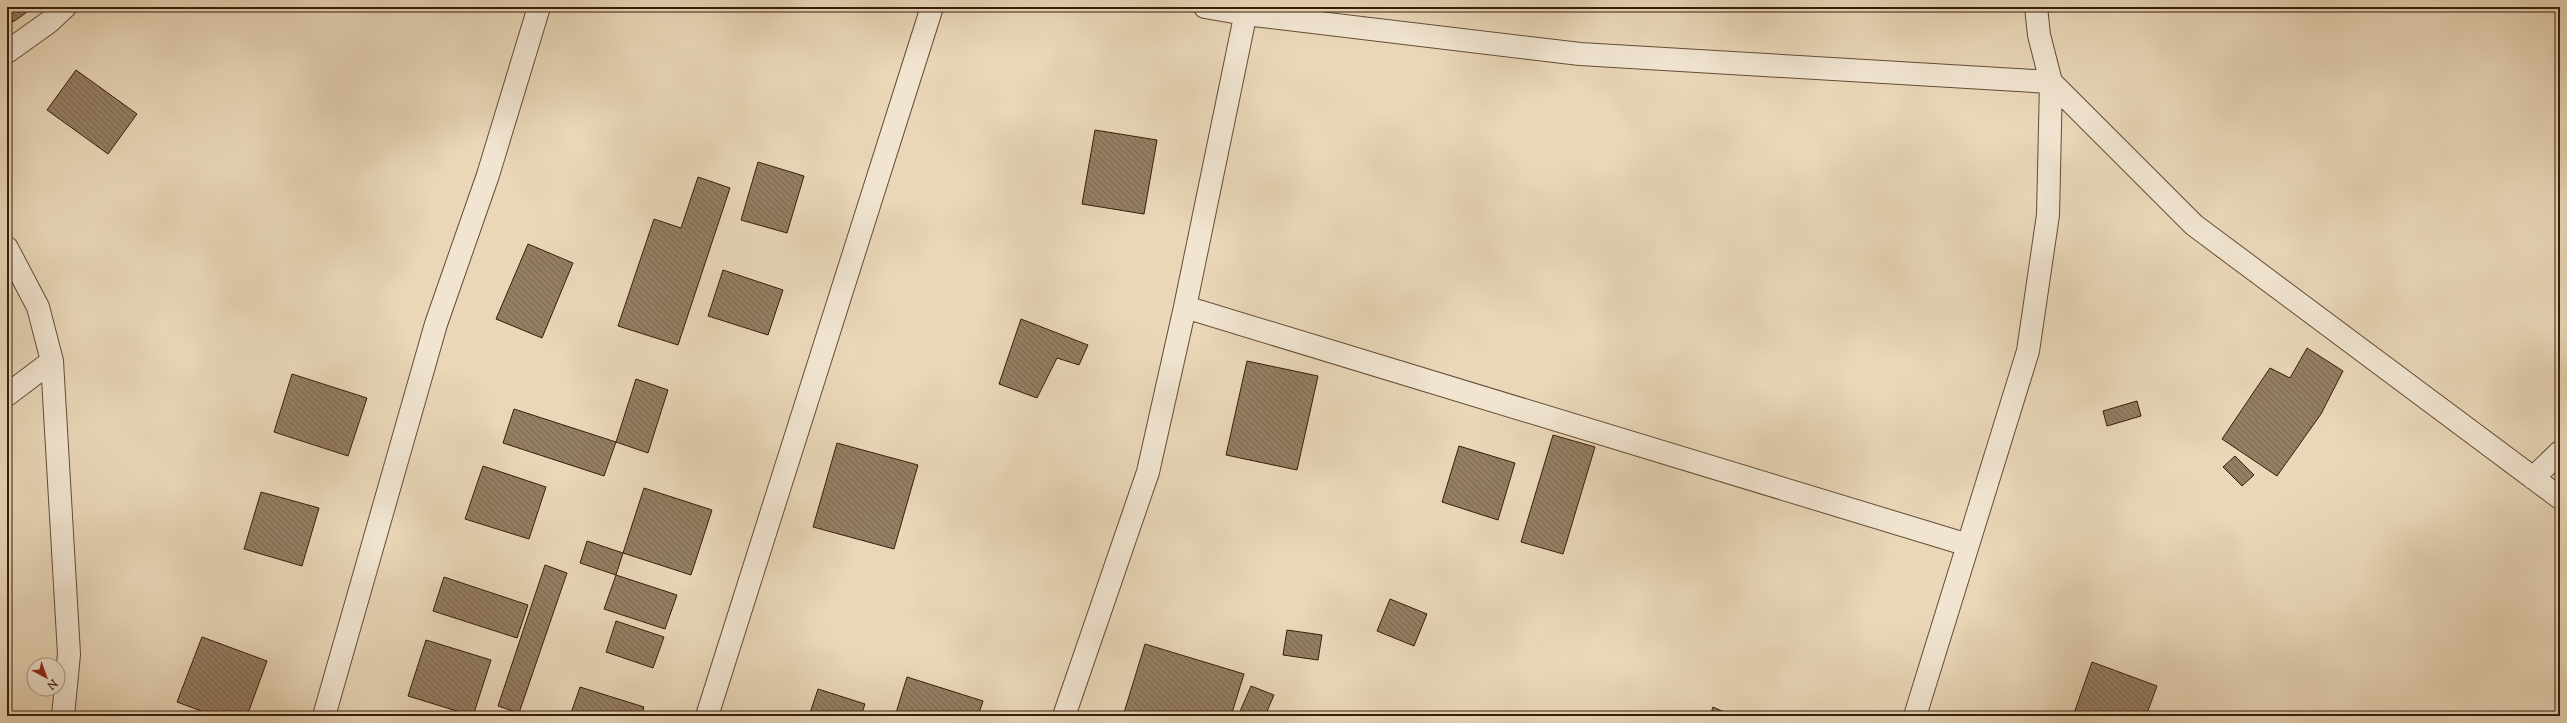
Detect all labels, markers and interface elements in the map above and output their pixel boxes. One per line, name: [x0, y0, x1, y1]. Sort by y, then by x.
north arrow: [26, 657, 66, 697]
text: N: [43, 674, 61, 693]

